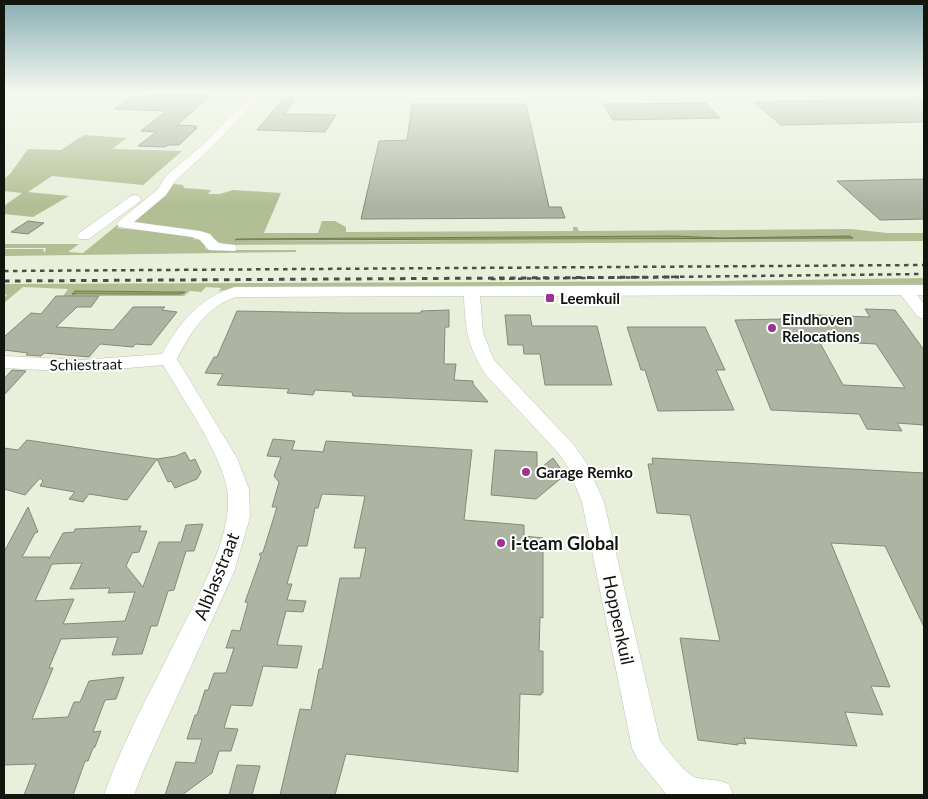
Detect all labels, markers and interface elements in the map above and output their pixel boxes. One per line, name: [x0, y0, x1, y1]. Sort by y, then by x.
place label: Leemkuil: [560, 289, 620, 307]
marker: Leemkuil: [544, 292, 556, 304]
place label: Eindhoven Relocations: [782, 310, 860, 345]
marker: Eindhoven Relocations: [766, 322, 778, 334]
street label: Schiestraat: [50, 354, 123, 374]
place label: Garage Remko: [536, 463, 633, 481]
marker: Garage Remko: [520, 466, 532, 478]
street label: Alblasstraat: [189, 529, 244, 623]
place label: i-team Global: [511, 532, 619, 554]
marker: i-team Global: [495, 537, 507, 549]
street label: Hoppenkuil: [599, 573, 639, 667]

